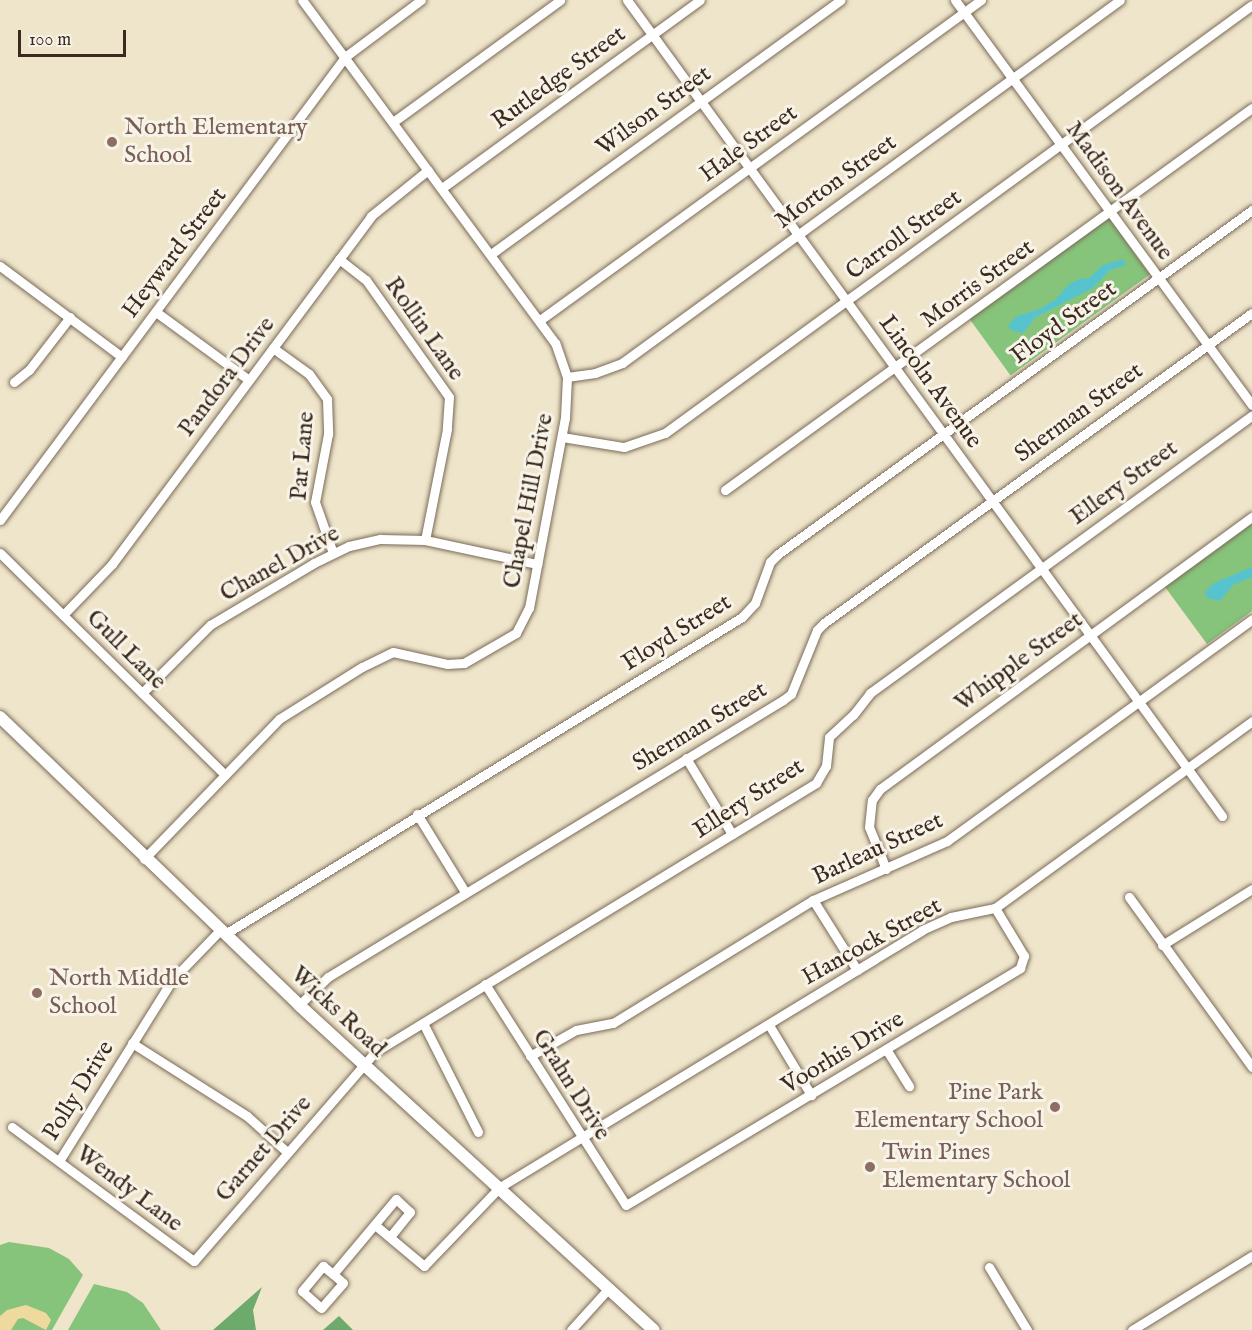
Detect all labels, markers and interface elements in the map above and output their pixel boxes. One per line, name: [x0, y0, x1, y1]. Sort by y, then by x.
scale bar: [21, 18, 129, 56]
street label: Rutledge Street: [487, 20, 631, 136]
text: 100 m: [29, 29, 71, 52]
street label: Wilson Street: [591, 60, 717, 162]
street label: Hale Street: [695, 99, 803, 189]
place label: North Elementary School: [124, 114, 308, 170]
street label: Madison Avenue: [1059, 116, 1179, 266]
street label: Morton Street: [770, 128, 902, 236]
marker: North Elementary School: [105, 135, 119, 149]
street label: Heyward Street: [117, 182, 233, 324]
street label: Carroll Street: [841, 183, 967, 287]
street label: Morris Street: [916, 233, 1040, 335]
street label: Rollin Lane: [378, 272, 470, 386]
street label: Floyd Street: [1006, 275, 1122, 371]
street label: Lincoln Avenue: [872, 310, 988, 454]
street label: Pandora Drive: [173, 311, 281, 443]
street label: Sherman Street: [1009, 357, 1149, 469]
street label: Par Lane: [285, 410, 321, 502]
street label: Chapel Hill Drive: [498, 411, 560, 591]
street label: Ellery Street: [1065, 434, 1183, 532]
street label: Chanel Drive: [215, 519, 345, 609]
street label: Floyd Street: [617, 588, 737, 678]
street label: Gull Lane: [80, 604, 172, 696]
street label: Whipple Street: [949, 606, 1089, 718]
street label: Sherman Street: [628, 676, 772, 778]
street label: Ellery Street: [688, 753, 810, 845]
street label: Barleau Street: [808, 806, 948, 892]
street label: Hancock Street: [797, 892, 947, 992]
street label: Wicks Road: [284, 960, 392, 1064]
place label: North Middle School: [49, 965, 189, 1021]
marker: North Middle School: [30, 986, 44, 1000]
street label: Voorhis Drive: [777, 1005, 909, 1101]
street label: Grahn Drive: [526, 1024, 616, 1146]
street label: Polly Drive: [37, 1036, 121, 1146]
place label: Pine Park Elementary School: [855, 1079, 1043, 1135]
street label: Garnet Drive: [210, 1090, 318, 1208]
marker: Pine Park Elementary School: [1048, 1100, 1062, 1114]
street label: Wendy Lane: [70, 1139, 188, 1239]
place label: Twin Pines Elementary School: [882, 1139, 1070, 1195]
marker: Twin Pines Elementary School: [863, 1160, 877, 1174]

